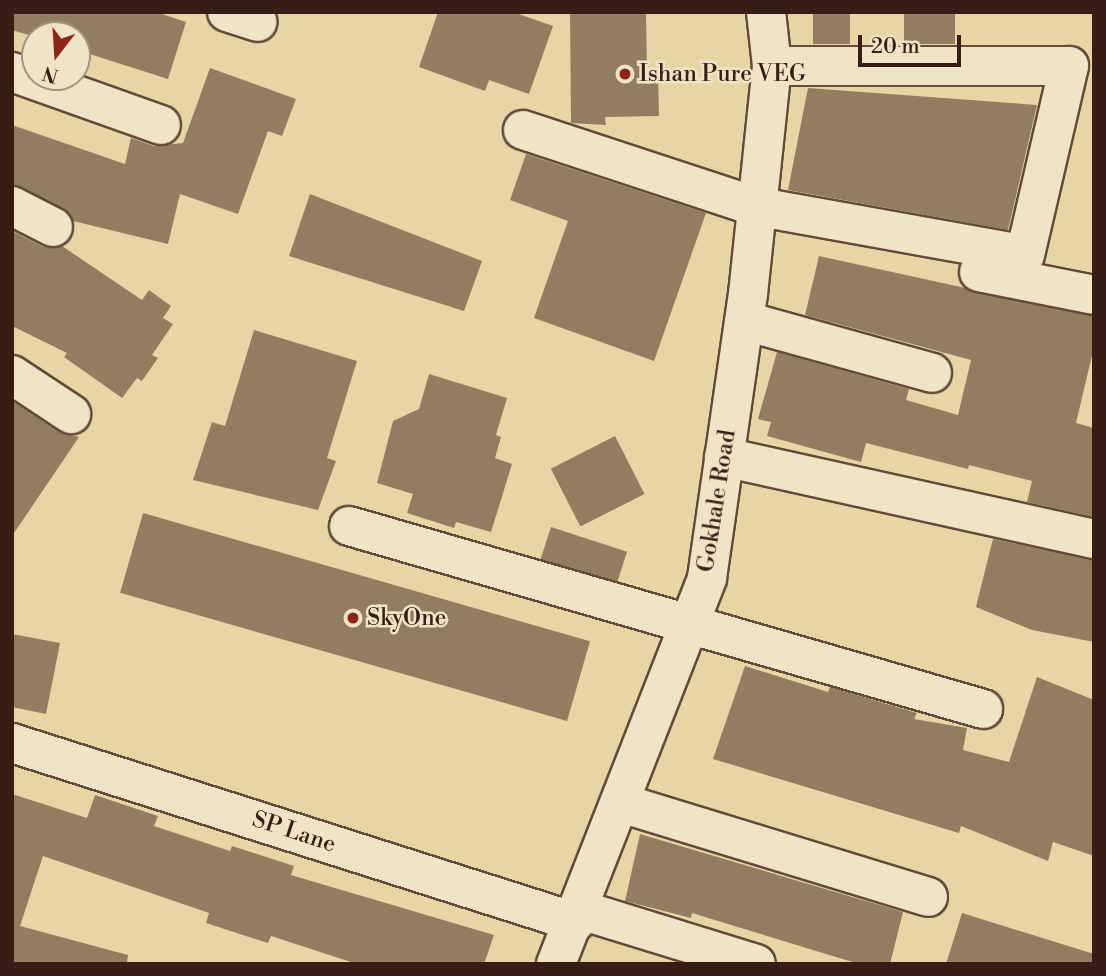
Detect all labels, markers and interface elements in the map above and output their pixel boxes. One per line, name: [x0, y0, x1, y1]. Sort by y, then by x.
north arrow: [21, 21, 91, 91]
scale bar: [861, 21, 964, 65]
text: 20 m: [871, 34, 920, 60]
text: N: [40, 60, 61, 88]
place label: Ishan Pure VEG: [639, 60, 806, 88]
marker: Ishan Pure VEG: [617, 66, 633, 82]
street label: Gokhale Road: [692, 428, 742, 574]
place label: SkyOne: [367, 604, 446, 632]
marker: SkyOne: [345, 610, 361, 626]
street label: SP Lane: [249, 806, 339, 858]

